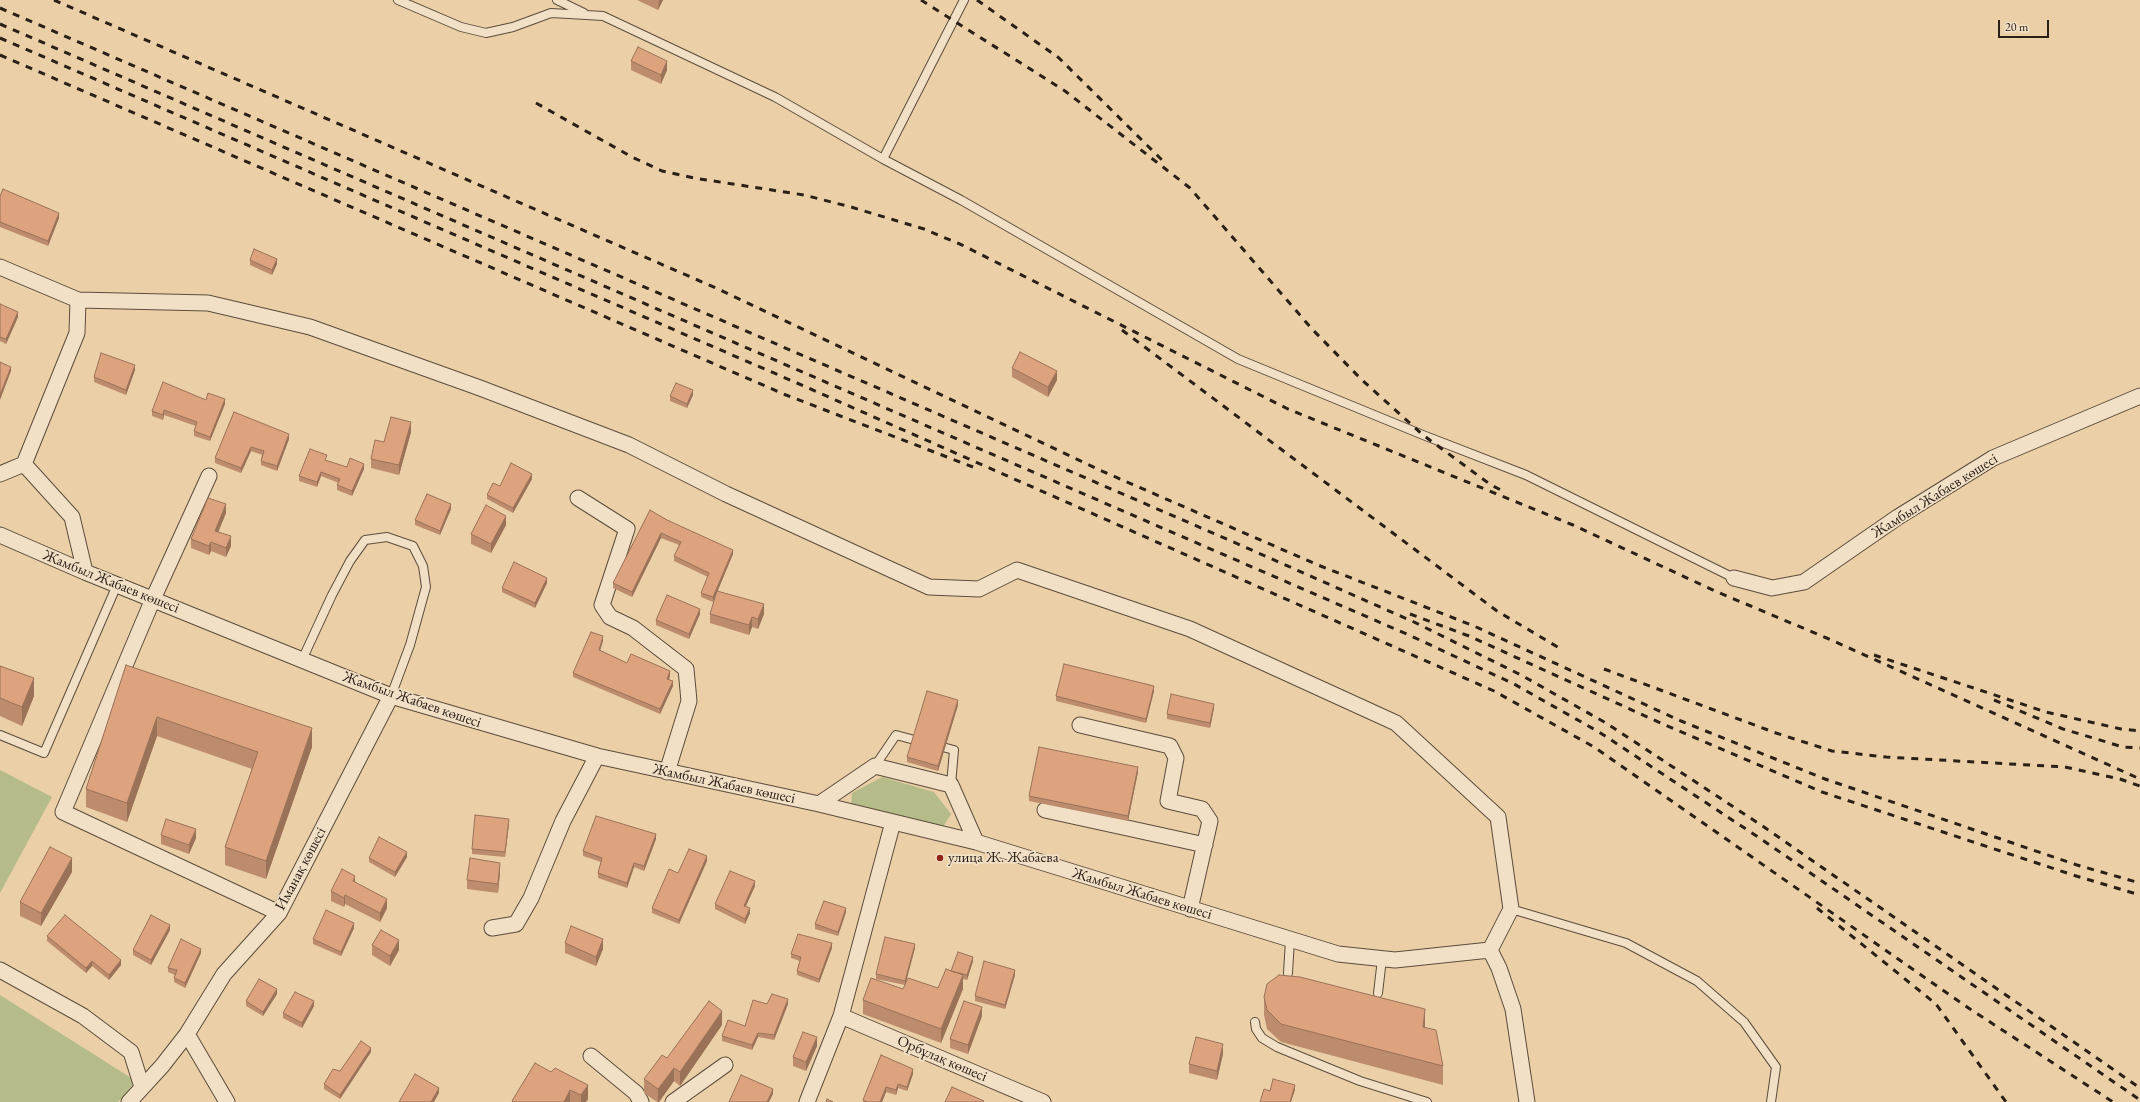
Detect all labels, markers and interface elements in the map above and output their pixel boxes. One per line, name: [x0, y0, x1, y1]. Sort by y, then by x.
scale bar: [2000, 12, 2051, 38]
text: 20 m: [2005, 19, 2028, 35]
street label: Жамбыл Жабаев көшесі: [1869, 450, 2001, 542]
street label: Жамбыл Жабаев көшесі: [40, 546, 182, 618]
street label: Жамбыл Жабаев көшесі: [340, 668, 484, 732]
street label: Жамбыл Жабаев көшесі: [651, 760, 797, 808]
street label: Иманақ көшесі: [272, 824, 330, 914]
place label: улица Ж. Жабаева: [948, 849, 1059, 867]
marker: улица Ж. Жабаева: [935, 853, 945, 863]
street label: Жамбыл Жабаев көшесі: [1070, 864, 1214, 924]
street label: Орбұлақ көшесі: [894, 1032, 990, 1086]

